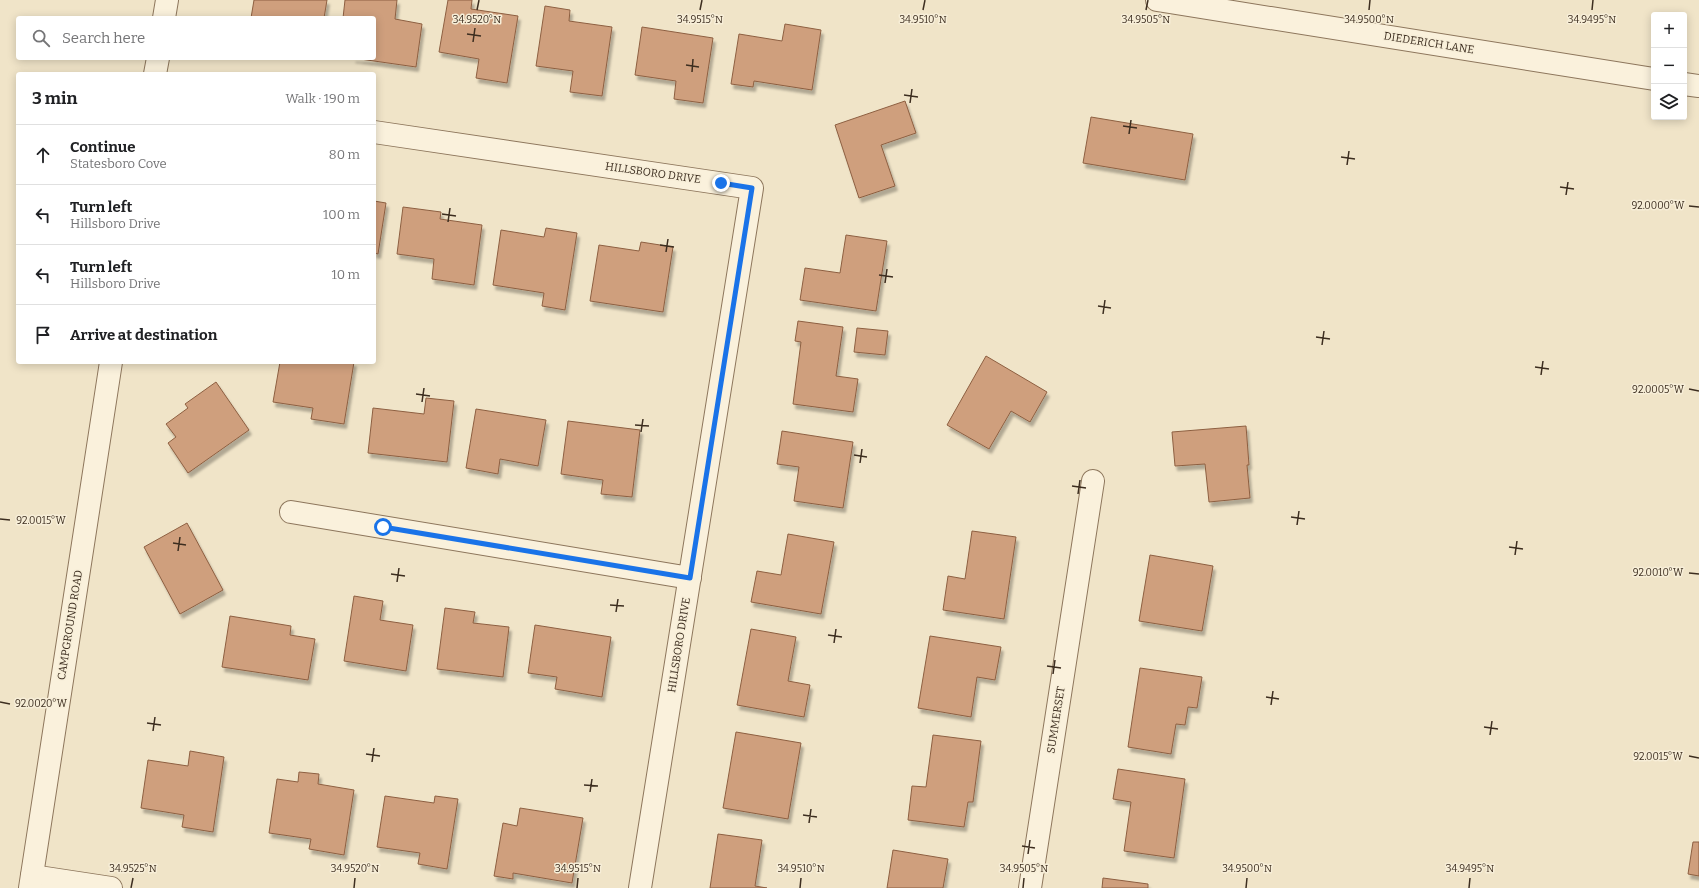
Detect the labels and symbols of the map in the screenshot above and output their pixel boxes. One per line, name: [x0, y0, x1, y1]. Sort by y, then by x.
text: 34.9520°N: [453, 14, 501, 26]
text: 34.9515°N: [677, 14, 723, 26]
text: 34.9510°N: [899, 14, 947, 26]
text: 34.9505°N: [1122, 14, 1170, 26]
text: 34.9500°N: [1344, 14, 1394, 26]
text: 34.9495°N: [1568, 14, 1616, 26]
street label: DIEDERICH LANE: [1383, 29, 1475, 57]
street label: HILLSBORO DRIVE: [604, 160, 702, 186]
route end: [712, 174, 730, 192]
text: 92.0000°W: [1632, 200, 1685, 212]
text: 92.0005°W: [1632, 384, 1685, 396]
text: 92.0015°W: [16, 515, 67, 527]
route start: [374, 518, 392, 536]
text: 92.0010°W: [1633, 567, 1684, 579]
street label: CAMPGROUND ROAD: [55, 569, 85, 681]
street label: HILLSBORO DRIVE: [665, 596, 693, 694]
street label: SUMMERSET: [1044, 685, 1068, 754]
text: 92.0020°W: [15, 698, 68, 710]
text: 92.0015°W: [1633, 751, 1684, 763]
text: 34.9525°N: [109, 863, 157, 875]
text: 34.9520°N: [331, 863, 379, 875]
text: 34.9515°N: [555, 863, 601, 875]
text: 34.9510°N: [777, 863, 825, 875]
text: 34.9505°N: [1000, 863, 1048, 875]
text: 34.9500°N: [1222, 863, 1272, 875]
text: 34.9495°N: [1446, 863, 1494, 875]

